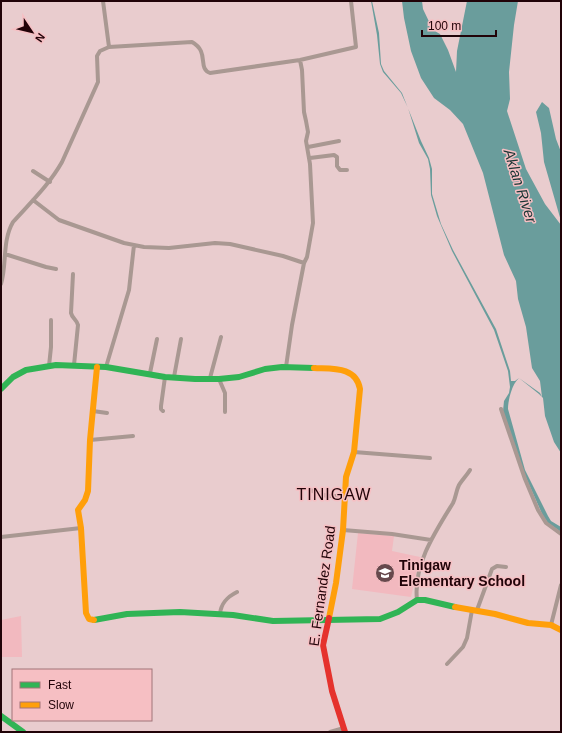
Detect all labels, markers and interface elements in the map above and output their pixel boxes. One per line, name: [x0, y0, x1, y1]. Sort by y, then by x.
north arrow: [12, 12, 52, 52]
scale bar: [422, 12, 496, 38]
text: 100 m: [428, 19, 461, 33]
text: N: [33, 31, 47, 44]
water label: Aklan River: [500, 146, 541, 226]
district label: TINIGAW: [297, 486, 371, 503]
street label: E. Fernandez Road: [306, 525, 338, 647]
place label: Tinigaw Elementary School: [399, 557, 525, 589]
school or university icon: Tinigaw Elementary School: [374, 562, 396, 584]
legend: [12, 669, 152, 721]
text: Fast: [48, 678, 72, 692]
text: Slow: [48, 698, 74, 712]

